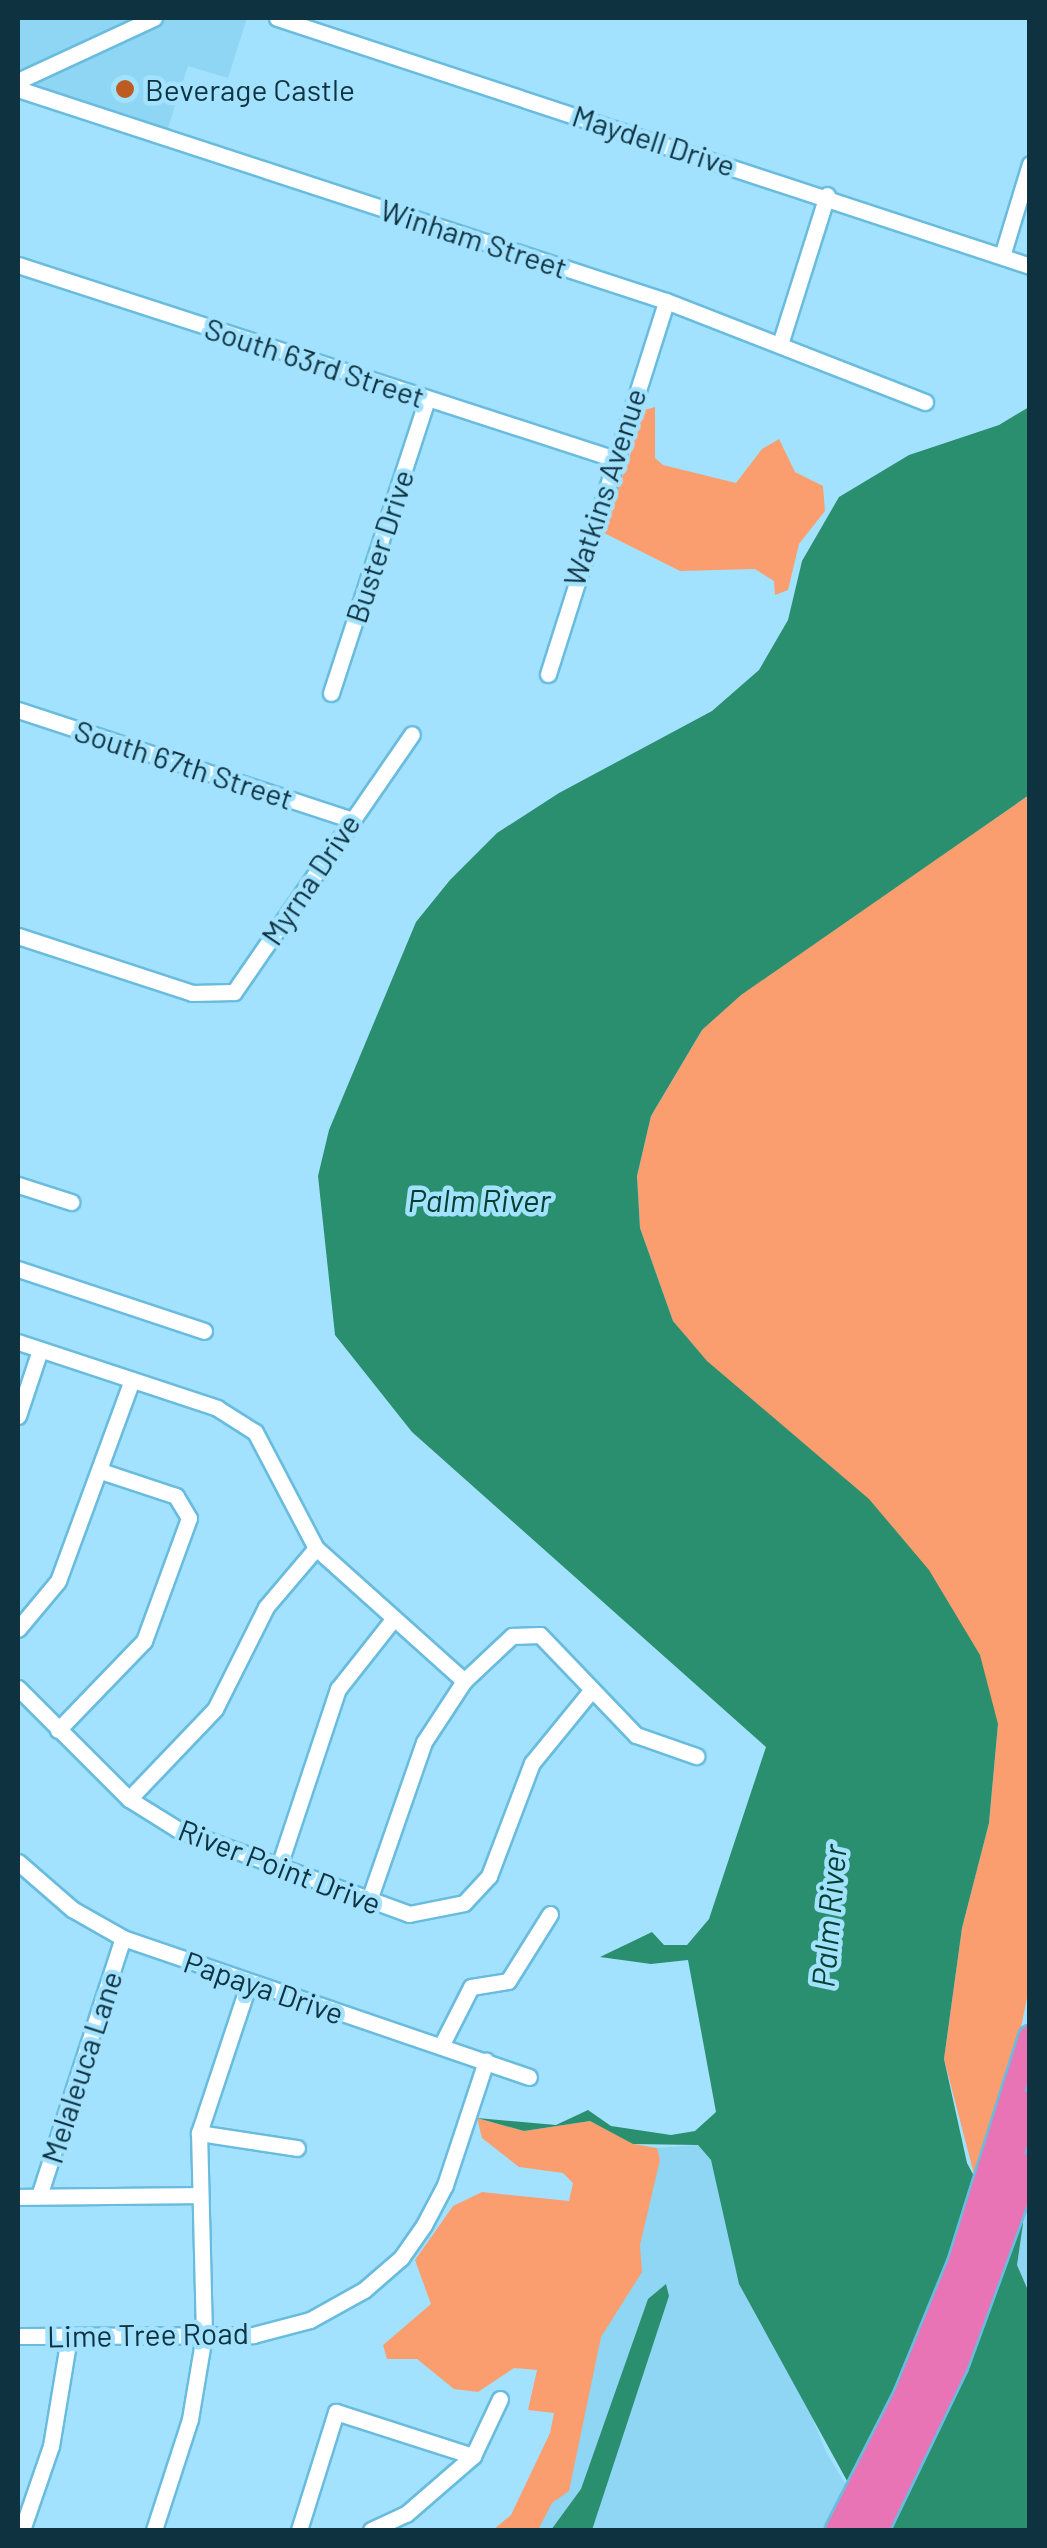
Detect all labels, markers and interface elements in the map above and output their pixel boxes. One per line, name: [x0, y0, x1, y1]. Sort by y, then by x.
place label: Beverage Castle: [145, 71, 355, 107]
marker: Beverage Castle: [114, 78, 136, 100]
street label: Maydell Drive: [568, 97, 740, 183]
street label: Winham Street: [376, 191, 572, 285]
street label: South 63rd Street: [201, 310, 429, 414]
street label: Watkins Avenue: [555, 384, 653, 590]
street label: Buster Drive: [337, 465, 421, 627]
street label: South 67th Street: [70, 712, 298, 816]
street label: Myrna Drive: [253, 807, 367, 951]
water label: Palm River: [407, 1180, 551, 1218]
street label: River Point Drive: [174, 1811, 386, 1921]
water label: Palm River: [803, 1843, 853, 1989]
street label: Papaya Drive: [179, 1943, 349, 2031]
street label: Melaleuca Lane: [33, 1966, 129, 2168]
street label: Lime Tree Road: [47, 2314, 249, 2354]

